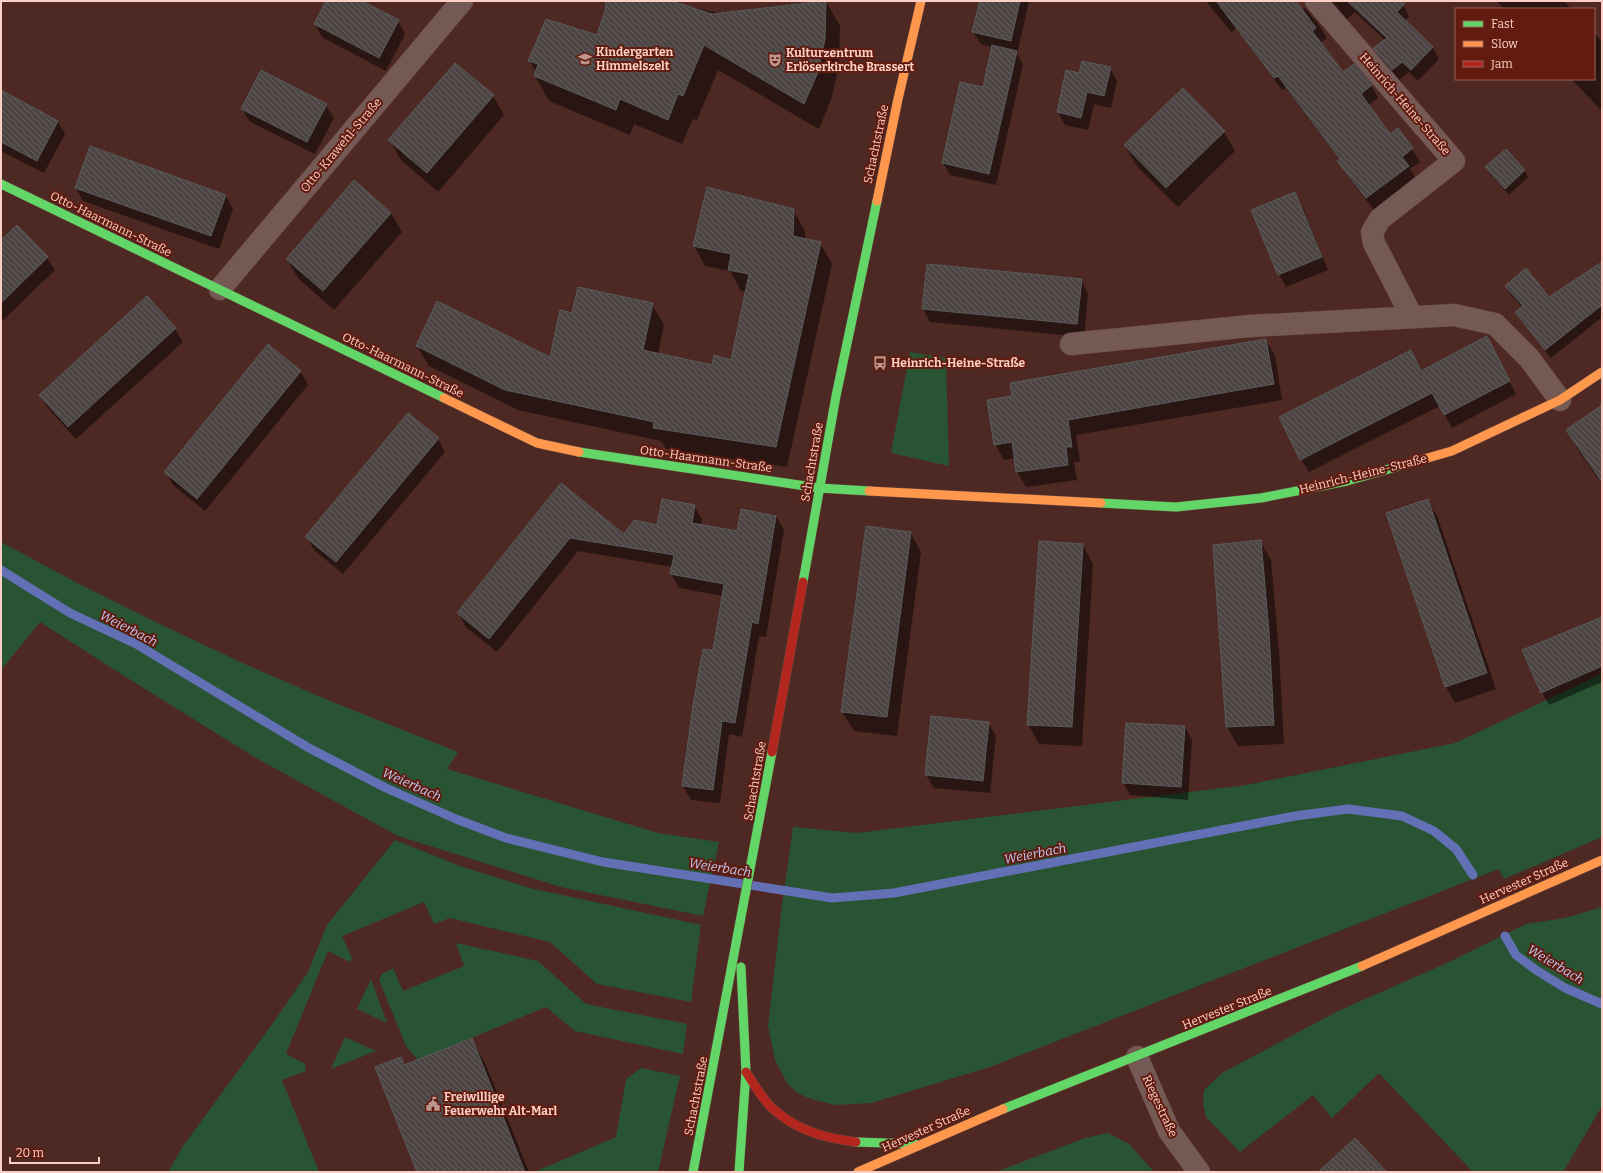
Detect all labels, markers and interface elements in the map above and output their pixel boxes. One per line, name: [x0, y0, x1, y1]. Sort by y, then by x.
legend: [1455, 8, 1595, 80]
text: Fast: [1491, 17, 1515, 31]
text: Slow: [1491, 37, 1518, 51]
place label: Kindergarten Himmelszelt: [596, 45, 674, 73]
place label: Kulturzentrum Erlöserkirche Brassert: [786, 46, 915, 74]
street label: Heinrich-Heine-Straße: [1357, 50, 1453, 158]
school or university icon: Kindergarten Himmelszelt: [577, 51, 593, 67]
theatre icon: Kulturzentrum Erlöserkirche Brassert: [767, 52, 783, 68]
text: Jam: [1490, 57, 1513, 71]
street label: Otto-Krawehl-Straße: [297, 95, 385, 195]
street label: Schachtstraße: [861, 103, 891, 185]
street label: Otto-Haarmann-Straße: [48, 189, 174, 259]
street label: Otto-Haarmann-Straße: [340, 330, 466, 400]
bus stop icon: Heinrich-Heine-Straße: [872, 355, 888, 371]
place label: Heinrich-Heine-Straße: [891, 356, 1026, 370]
street label: Schachtstraße: [798, 421, 826, 503]
street label: Otto-Haarmann-Straße: [639, 443, 773, 475]
street label: Heinrich-Heine-Straße: [1298, 451, 1428, 497]
water label: Weierbach: [97, 608, 160, 649]
street label: Schachtstraße: [741, 740, 769, 822]
water label: Weierbach: [380, 765, 444, 804]
water label: Weierbach: [1003, 840, 1067, 867]
water label: Weierbach: [688, 855, 752, 880]
street label: Hervester Straße: [1478, 855, 1570, 907]
water label: Weierbach: [1525, 942, 1587, 987]
street label: Hervester Straße: [1180, 984, 1274, 1032]
street label: Schachtstraße: [681, 1055, 711, 1137]
street label: Riegestraße: [1140, 1073, 1180, 1139]
place label: Freiwillige Feuerwehr Alt-Marl: [444, 1090, 557, 1118]
public building icon: Freiwillige Feuerwehr Alt-Marl: [425, 1096, 441, 1112]
street label: Hervester Straße: [880, 1103, 972, 1155]
scale bar: [10, 1139, 99, 1165]
text: 20 m: [16, 1146, 45, 1160]

